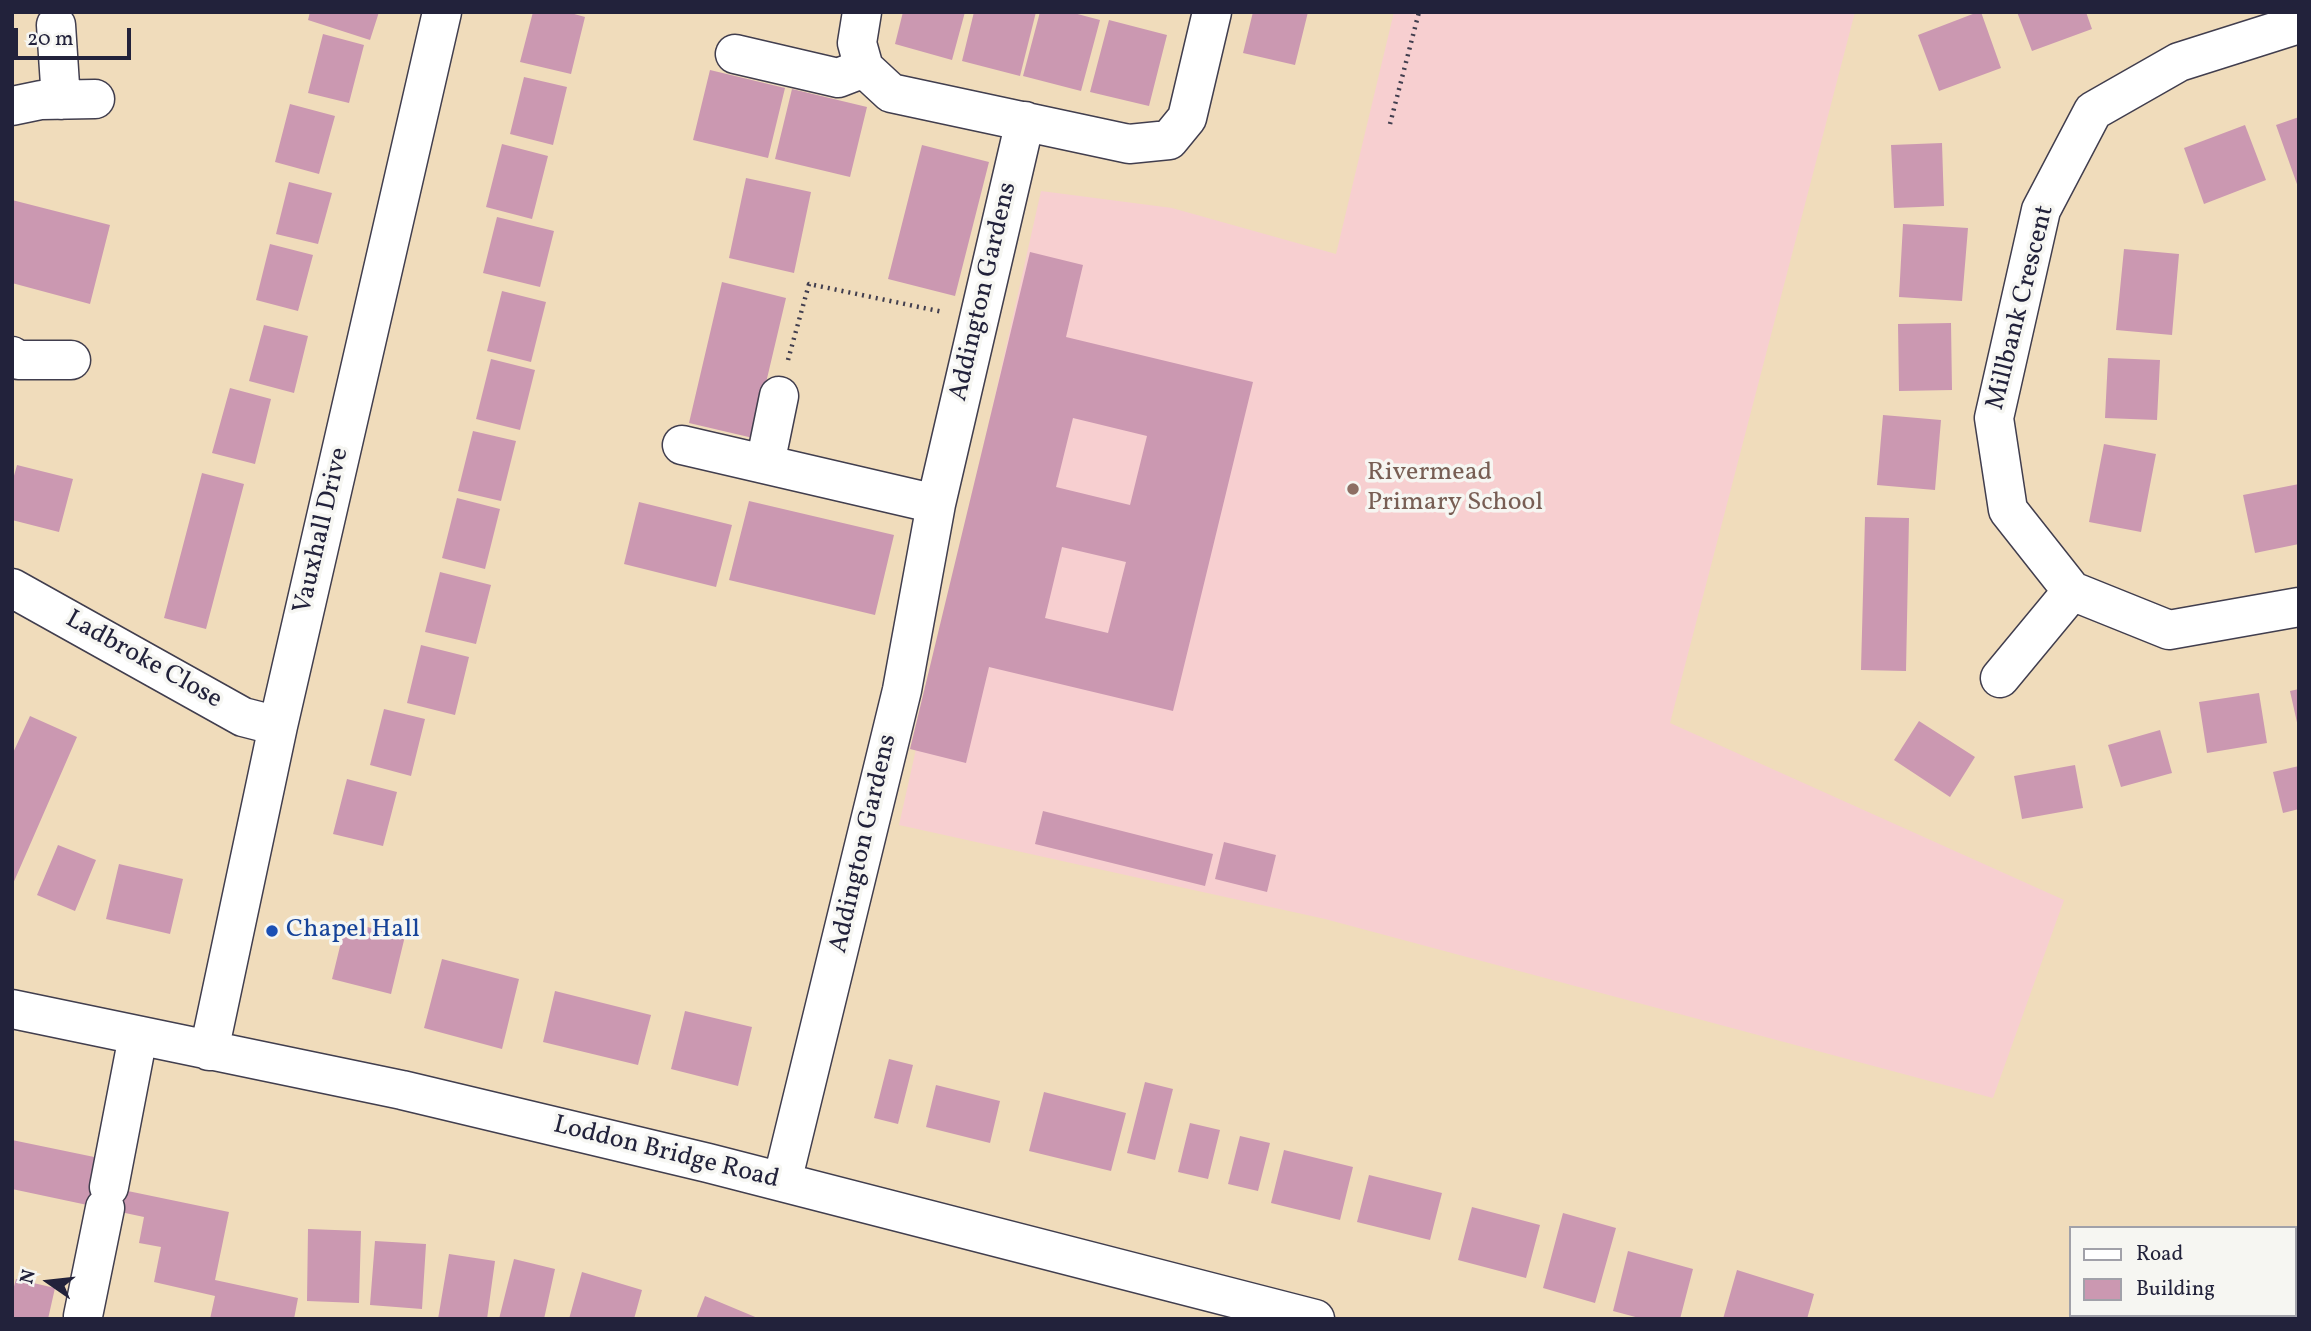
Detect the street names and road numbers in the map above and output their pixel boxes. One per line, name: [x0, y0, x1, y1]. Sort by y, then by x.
street label: Addington Gardens: [945, 180, 1025, 404]
street label: Millbank Crescent: [1982, 203, 2062, 413]
street label: Vauxhall Drive: [289, 445, 357, 617]
street label: Ladbroke Close: [59, 605, 227, 717]
street label: Addington Gardens: [825, 732, 905, 956]
street label: Loddon Bridge Road: [550, 1111, 782, 1197]

